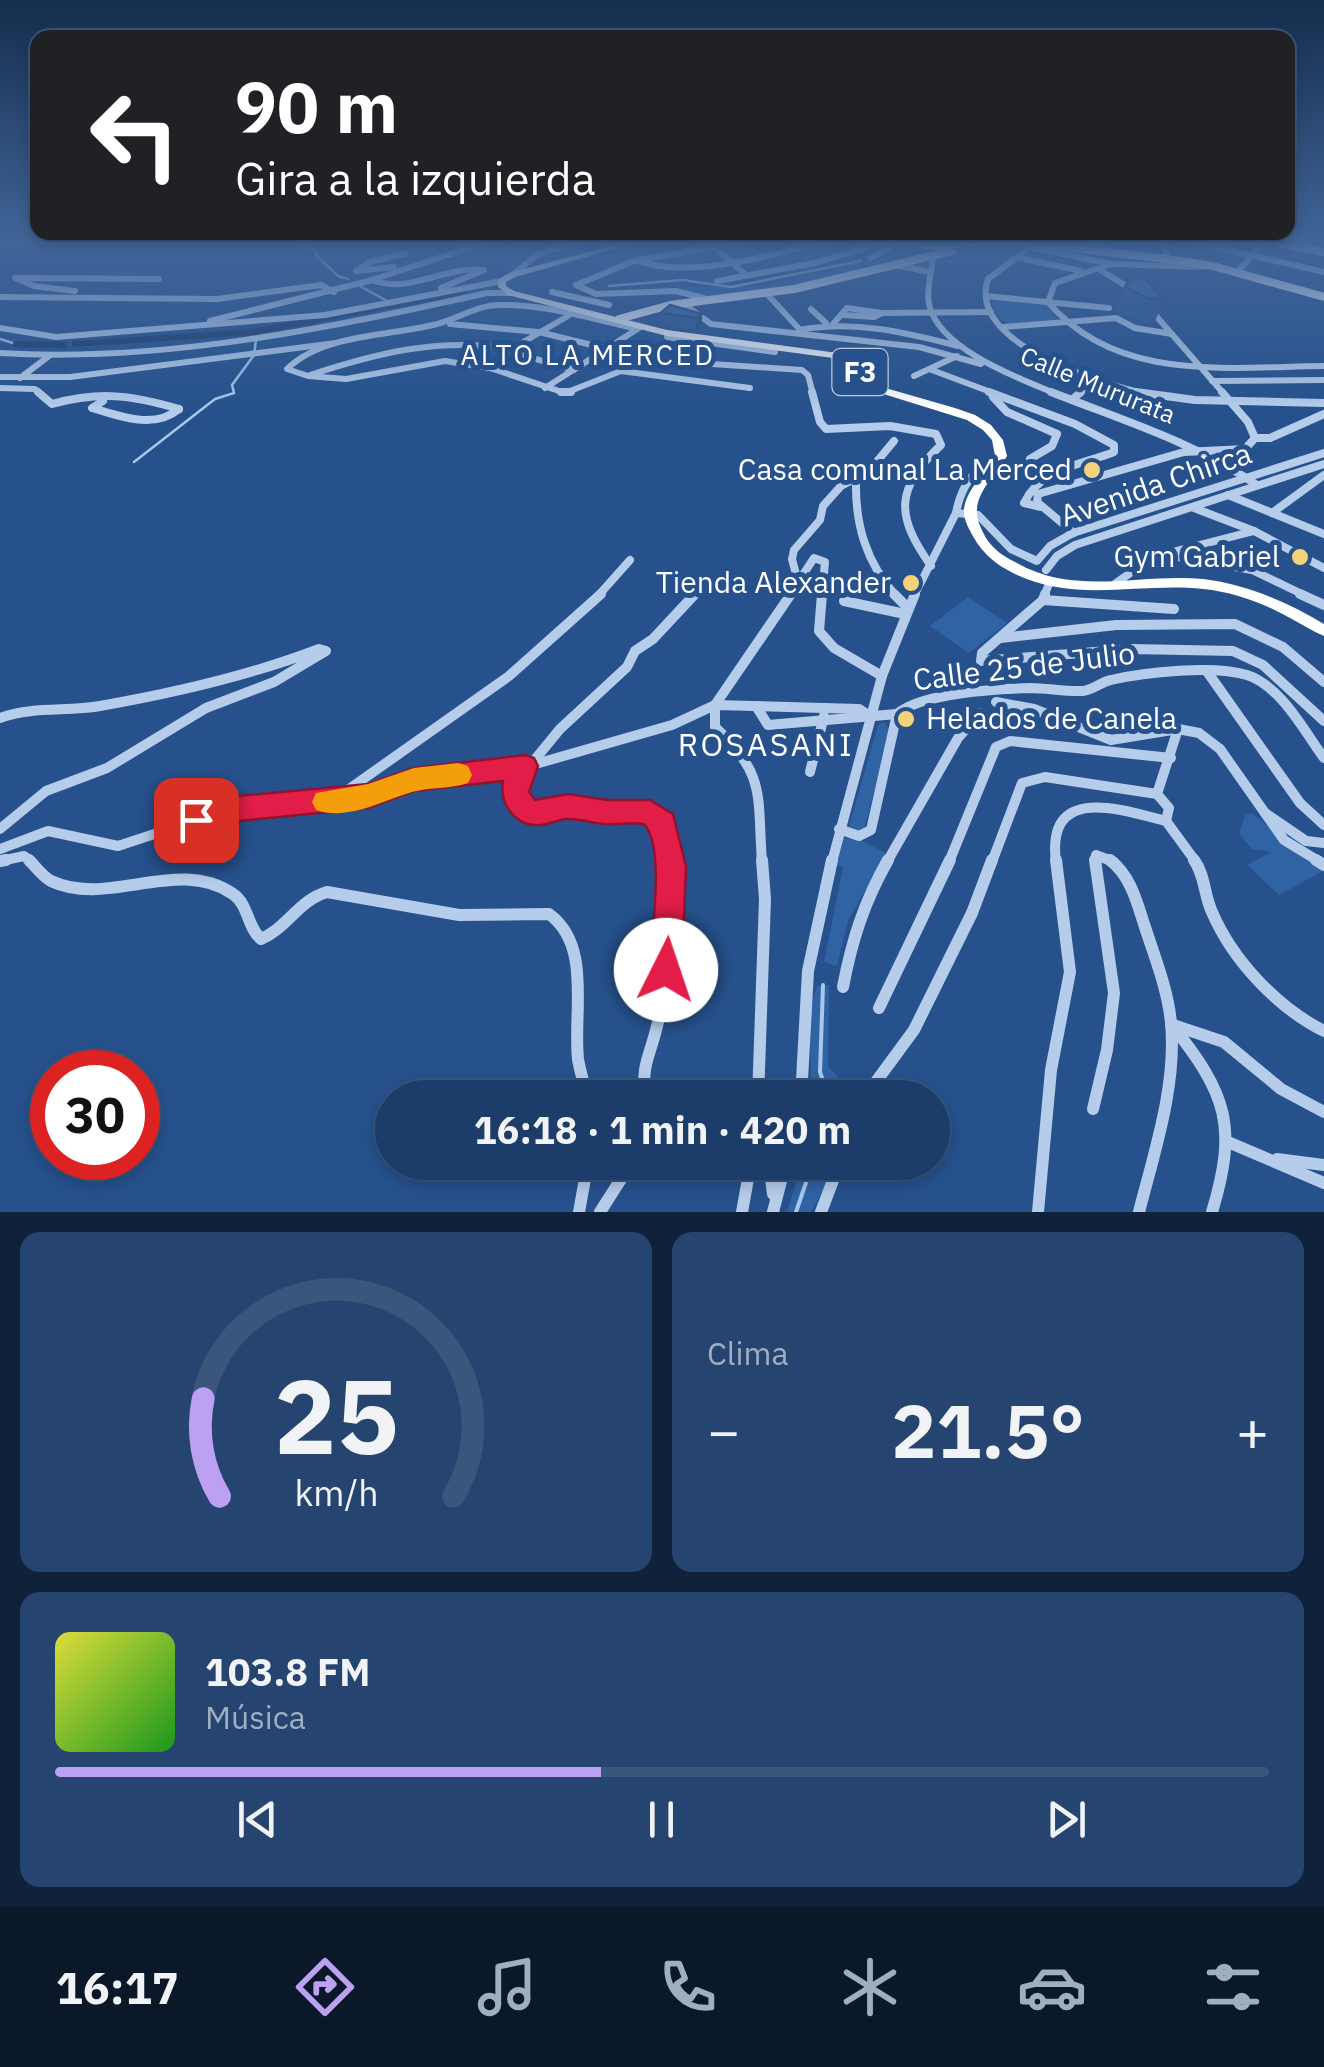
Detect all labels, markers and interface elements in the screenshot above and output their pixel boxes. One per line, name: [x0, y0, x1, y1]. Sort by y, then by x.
text: 90 m: [235, 61, 398, 152]
icon: left: [70, 70, 200, 200]
text: Gira a la izquierda: [235, 149, 596, 207]
district label: ALTO LA MERCED: [460, 336, 716, 373]
street label: Calle Mururata: [1016, 338, 1181, 431]
road number: F3: [832, 349, 888, 395]
street label: Avenida Chirca: [1055, 433, 1256, 535]
place label: Casa comunal La Merced: [738, 449, 1072, 488]
marker: Casa comunal La Merced: [1081, 459, 1103, 481]
place label: Gym Gabriel: [1114, 536, 1280, 575]
marker: Gym Gabriel: [1289, 546, 1311, 568]
place label: Tienda Alexander: [656, 562, 891, 601]
marker: Tienda Alexander: [900, 572, 922, 594]
street label: Calle 25 de Julio: [911, 633, 1137, 698]
place label: Helados de Canela: [926, 698, 1177, 737]
marker: Helados de Canela: [895, 708, 917, 730]
district label: ROSASANI: [678, 723, 854, 765]
pin: [154, 778, 239, 863]
icon: arrive: [169, 793, 224, 848]
position arrow: [614, 918, 718, 1022]
speed limit sign: 30: [30, 1050, 160, 1180]
text: 16:18 · 1 min · 420 m: [474, 1105, 851, 1154]
text: Clima: [707, 1332, 789, 1374]
text: 25: [274, 1347, 398, 1483]
text: 21.5°: [891, 1381, 1085, 1479]
text: −: [707, 1395, 740, 1466]
text: +: [1236, 1395, 1269, 1466]
text: km/h: [294, 1469, 378, 1516]
text: 103.8 FM: [205, 1647, 370, 1696]
text: Música: [205, 1696, 306, 1738]
icon: previous: [230, 1792, 285, 1847]
icon: pause: [634, 1792, 689, 1847]
icon: next: [1039, 1792, 1094, 1847]
icon: directions: [290, 1952, 360, 2022]
icon: music: [472, 1952, 542, 2022]
icon: phone: [653, 1952, 723, 2022]
icon: climate: [835, 1952, 905, 2022]
icon: car: [1017, 1952, 1087, 2022]
icon: filters: [1198, 1952, 1268, 2022]
text: 16:17: [56, 1958, 179, 2016]

